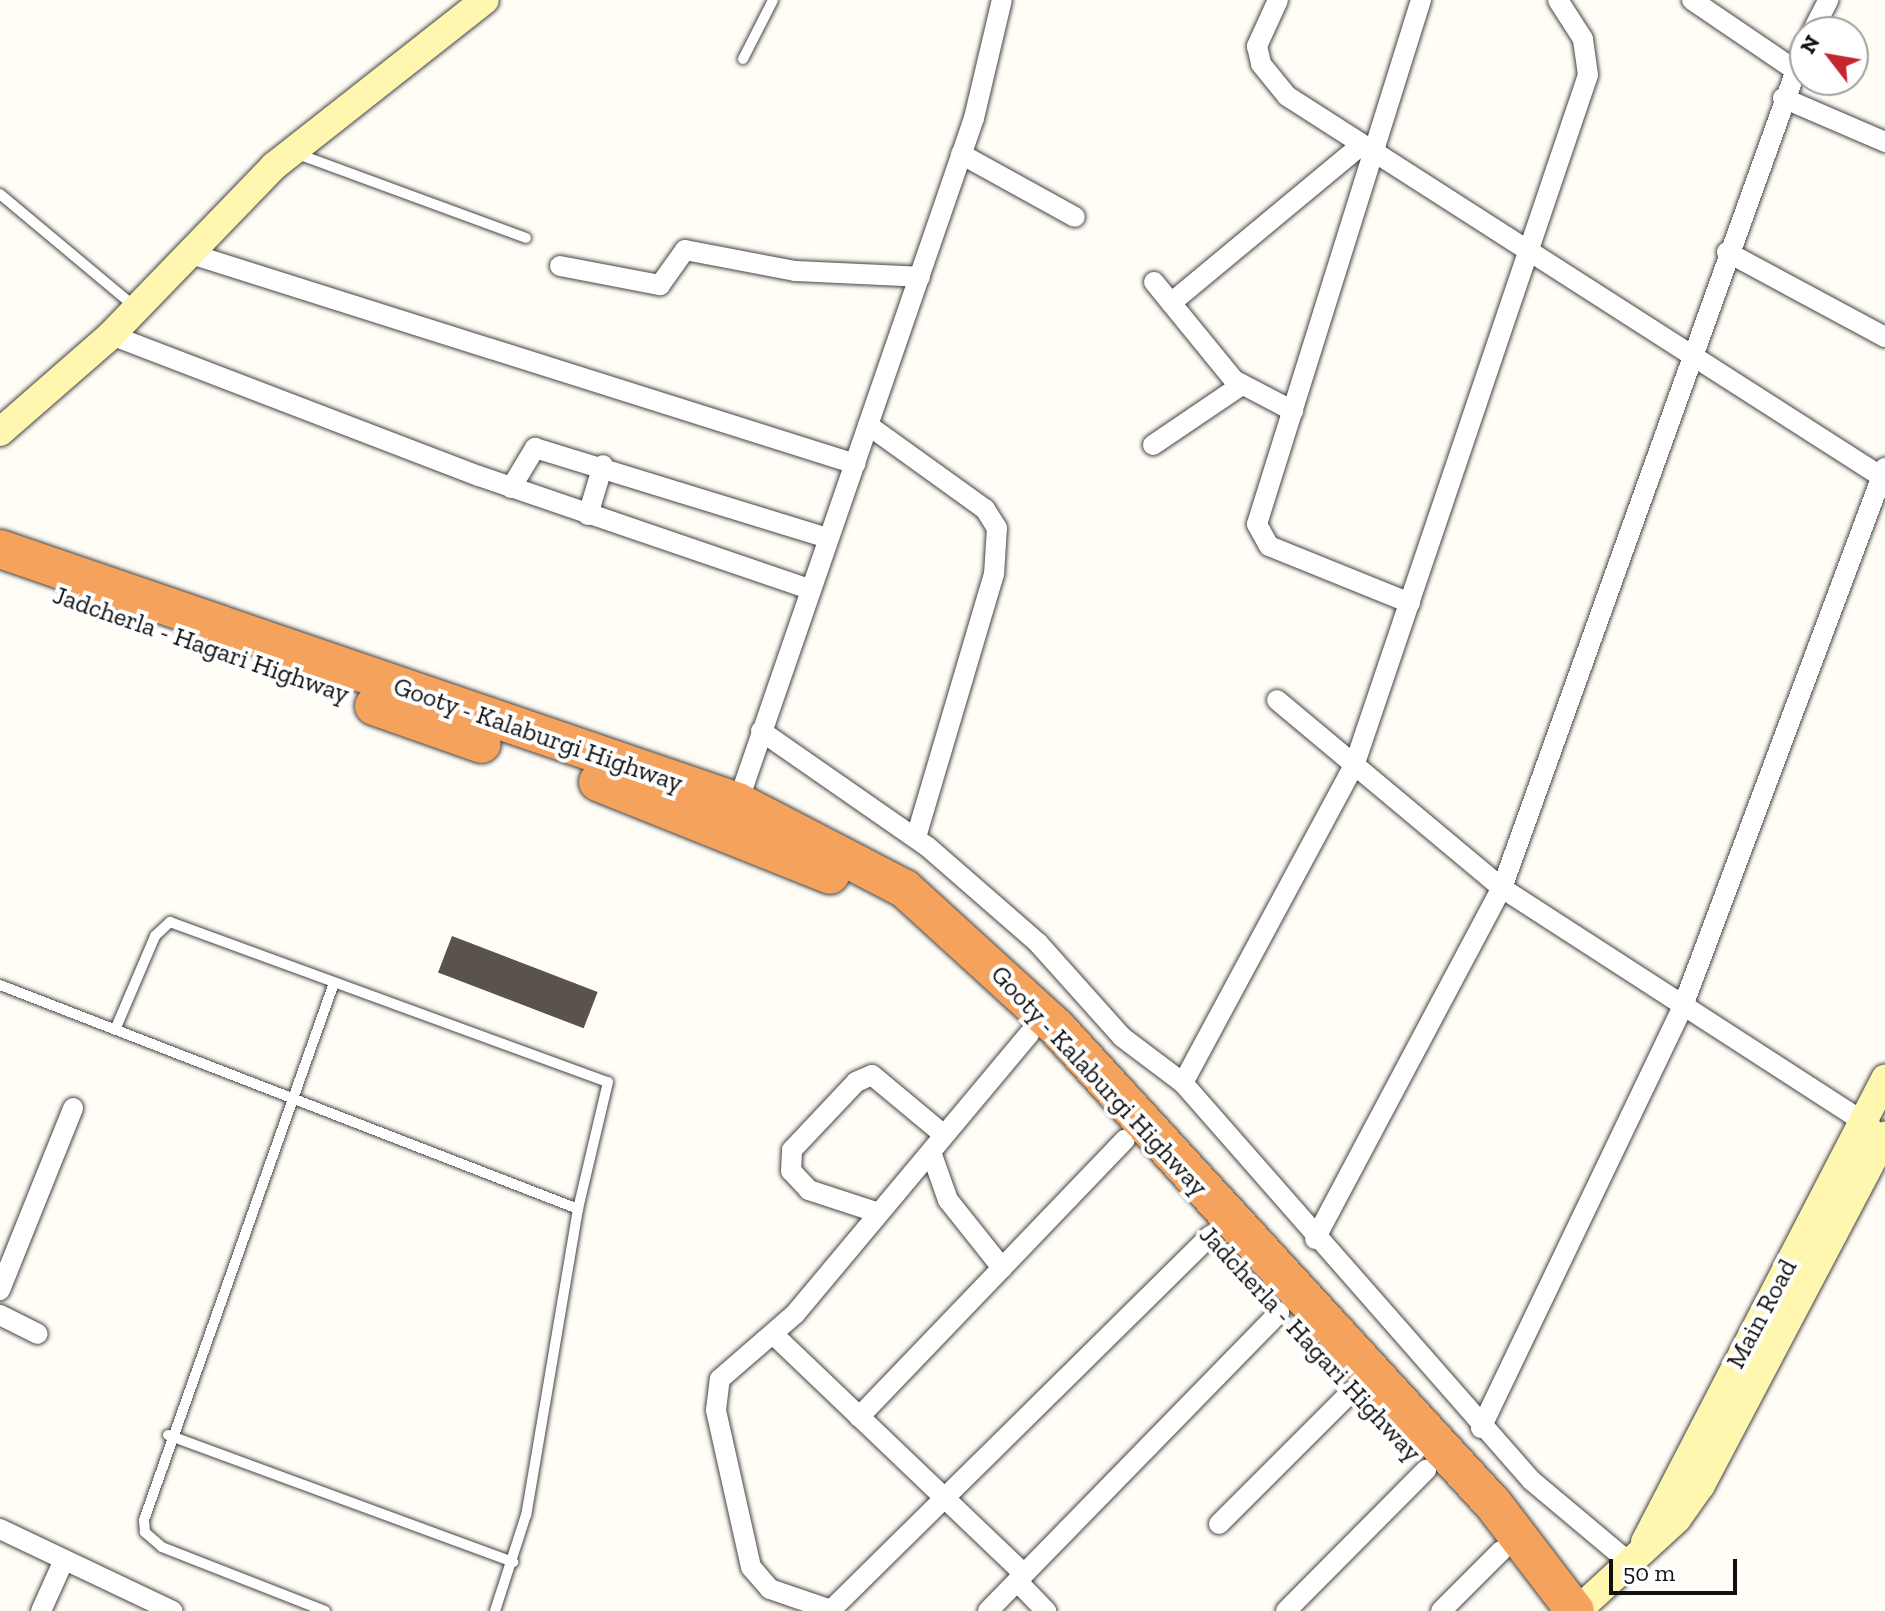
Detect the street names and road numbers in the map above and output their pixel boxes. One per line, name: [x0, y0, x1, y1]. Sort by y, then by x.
street label: Jadcherla - Hagari Highway: [49, 580, 353, 710]
street label: Gooty - Kalaburgi Highway: [389, 671, 687, 799]
street label: Gooty - Kalaburgi Highway: [984, 959, 1214, 1203]
street label: Jadcherla - Hagari Highway: [1193, 1220, 1427, 1468]
street label: Main Road: [1720, 1254, 1804, 1374]

